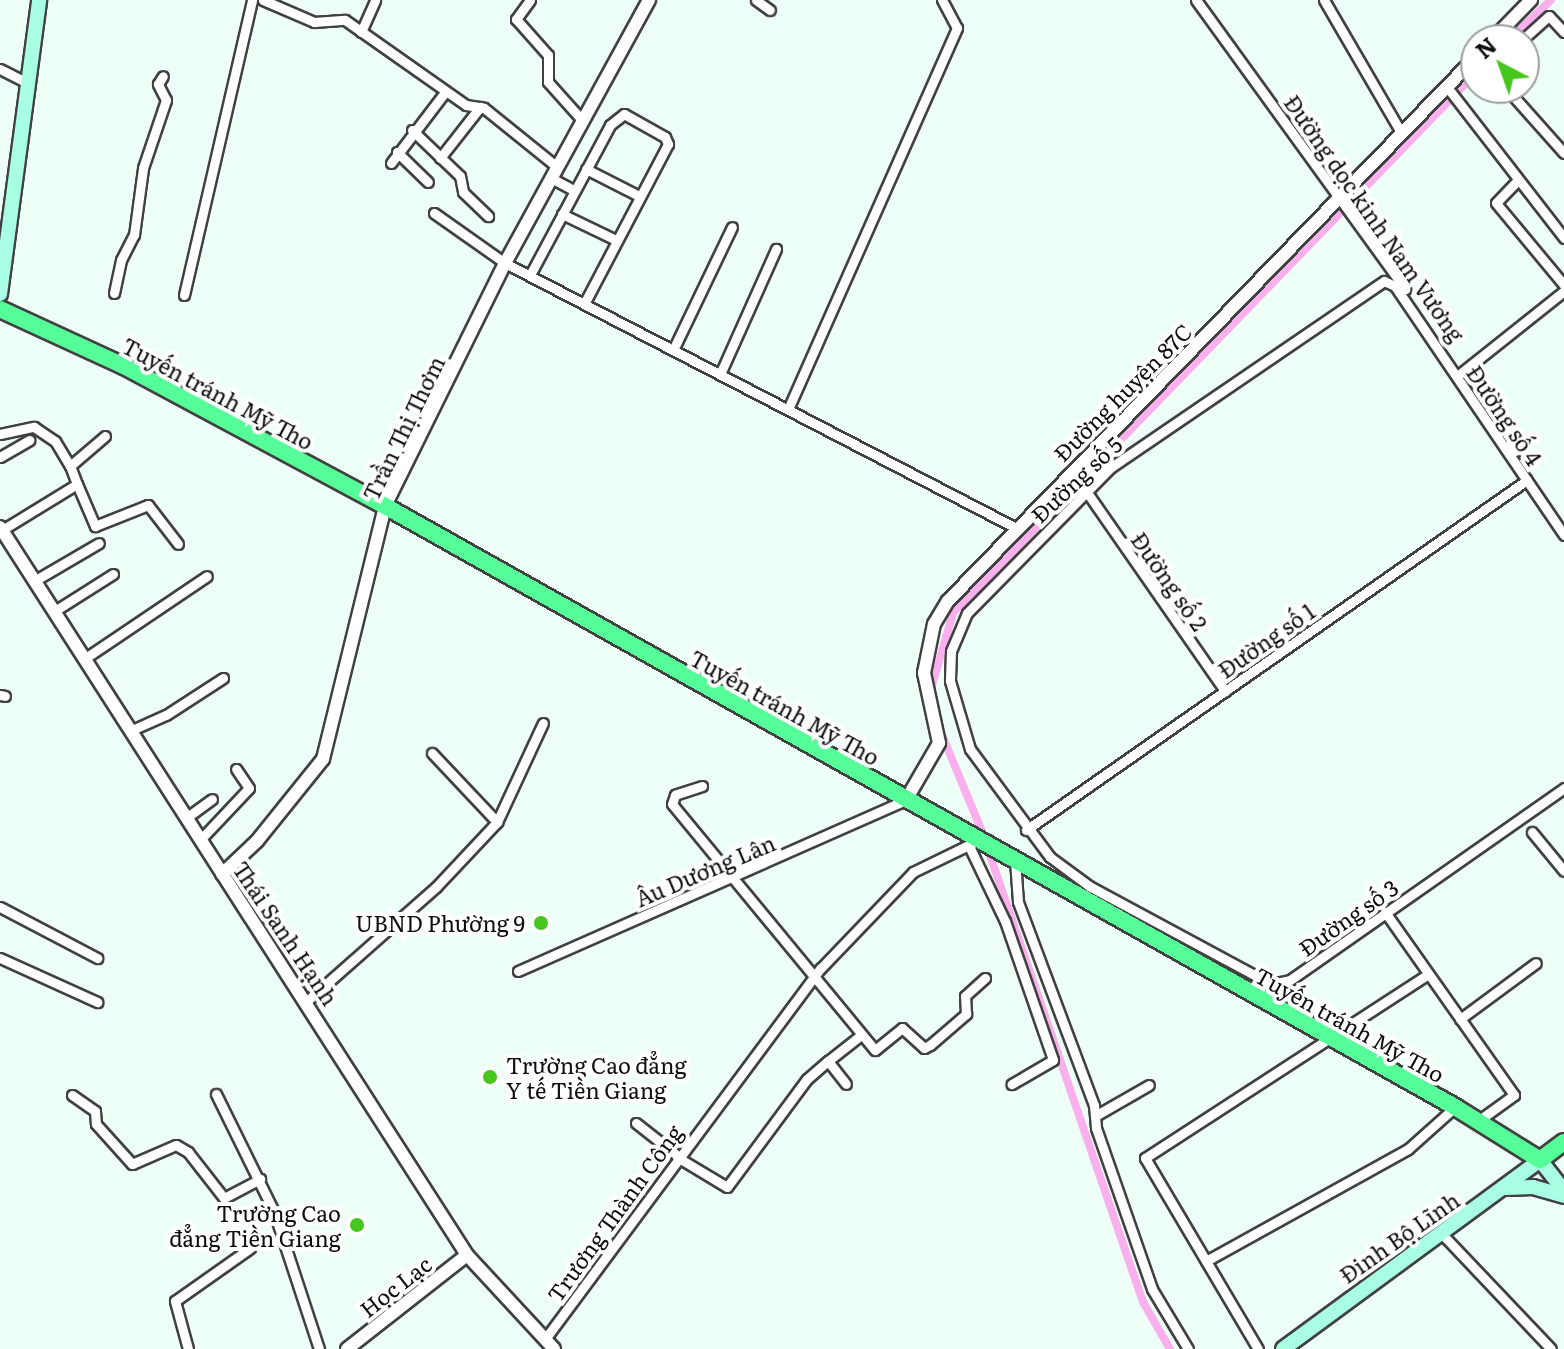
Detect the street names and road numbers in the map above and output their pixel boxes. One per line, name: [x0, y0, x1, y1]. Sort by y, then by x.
street label: Đường dọc kinh Nam Vương: [1279, 89, 1471, 347]
street label: Đường huyện 87C: [1048, 318, 1196, 466]
street label: Tuyến tránh Mỹ Tho: [118, 331, 318, 455]
street label: Trần Thị Thơm: [357, 352, 449, 504]
street label: Đường số 4: [1462, 360, 1548, 470]
street label: Đường số 5: [1025, 430, 1127, 528]
street label: Đường số 2: [1126, 527, 1214, 635]
street label: Đường số 1: [1213, 597, 1319, 683]
street label: Tuyến tránh Mỹ Tho: [686, 644, 884, 770]
street label: Âu Dương Lân: [631, 829, 779, 911]
street label: Thái Sanh Hạnh: [228, 856, 344, 1010]
street label: Đường số 3: [1293, 873, 1403, 961]
street label: Tuyến tránh Mỹ Tho: [1251, 961, 1449, 1087]
street label: Trương Thành Công: [541, 1119, 687, 1307]
street label: Đinh Bộ Lĩnh: [1334, 1186, 1464, 1288]
street label: Học Lạc: [354, 1250, 436, 1322]

